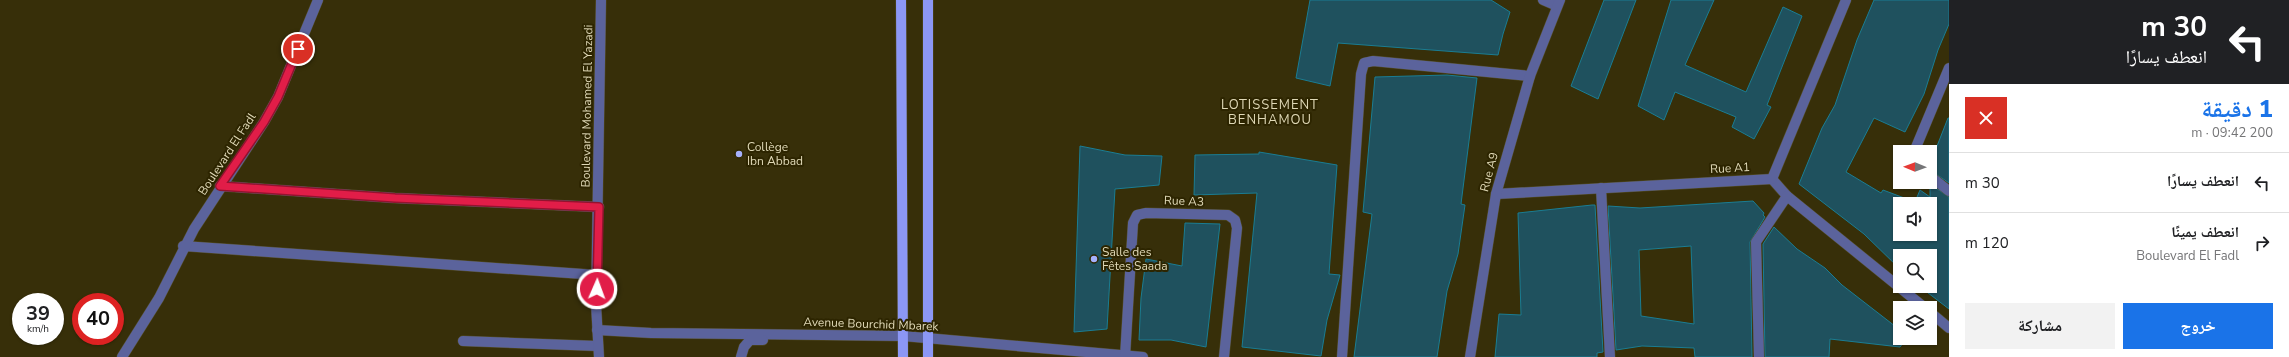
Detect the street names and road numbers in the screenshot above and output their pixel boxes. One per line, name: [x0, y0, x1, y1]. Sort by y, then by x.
street label: Boulevard Mohamed El Yazadi: [578, 24, 596, 188]
street label: Boulevard El Fadl: [194, 109, 260, 198]
street label: Rue A9: [1476, 151, 1502, 193]
street label: Rue A1: [1710, 159, 1750, 177]
street label: Rue A3: [1164, 192, 1204, 210]
street label: Avenue Bourchid Mbarek: [803, 314, 940, 334]

